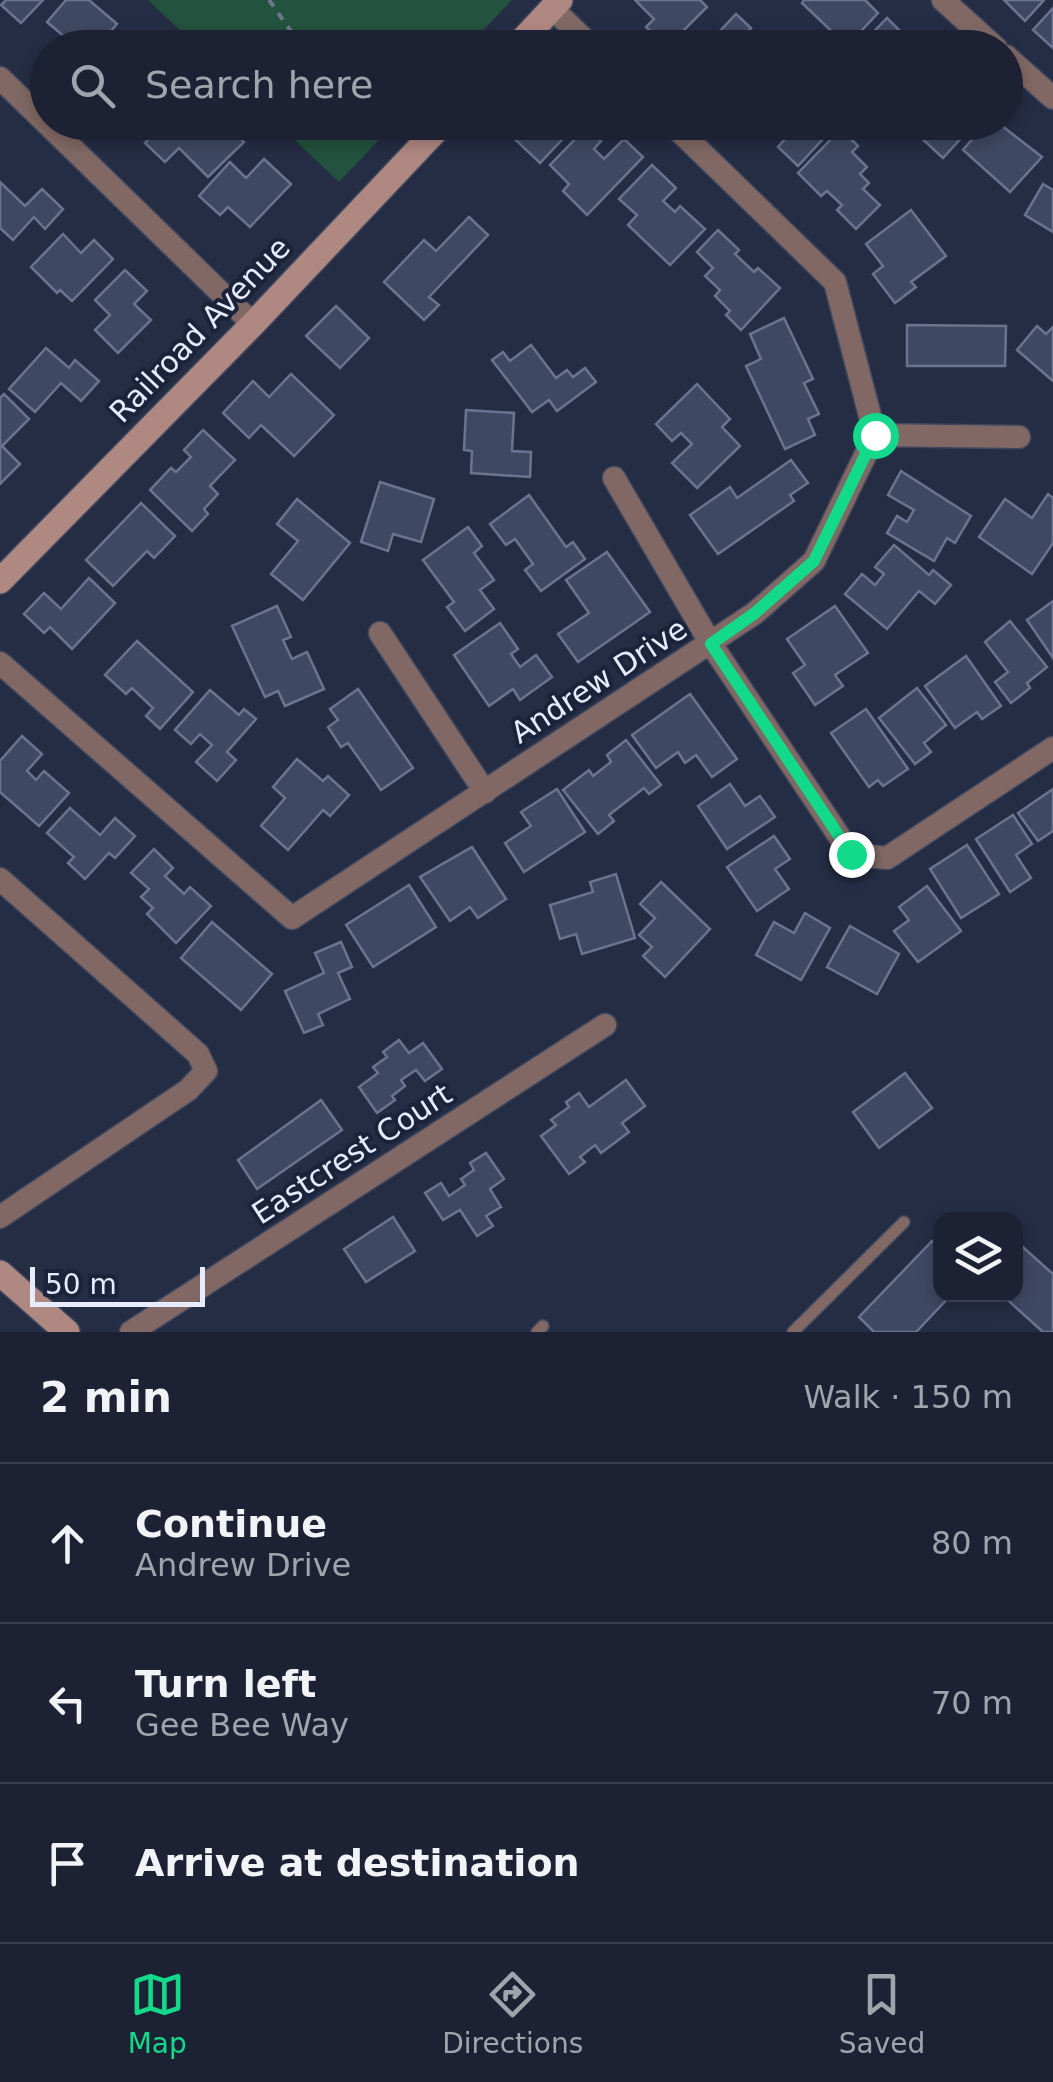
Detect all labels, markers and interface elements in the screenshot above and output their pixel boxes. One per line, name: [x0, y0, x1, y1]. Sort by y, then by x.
search box: [30, 30, 1023, 140]
icon: search: [65, 58, 120, 113]
text: Search here: [145, 63, 373, 107]
street label: Railroad Avenue: [102, 230, 297, 429]
route start: [853, 413, 899, 459]
street label: Andrew Drive: [504, 611, 693, 750]
route end: [829, 832, 875, 878]
street label: Eastcrest Court: [245, 1076, 458, 1231]
map controls: [933, 1212, 1023, 1302]
button: layers: [933, 1212, 1023, 1302]
scale bar: [30, 1262, 205, 1306]
text: 50 m: [45, 1268, 117, 1301]
text: 2 min: [40, 1373, 172, 1422]
text: Walk · 150 m: [803, 1378, 1013, 1416]
text: Continue: [135, 1502, 327, 1546]
icon: ahead: [40, 1516, 95, 1571]
text: 80 m: [931, 1524, 1013, 1562]
text: Andrew Drive: [135, 1546, 351, 1584]
text: Turn left: [135, 1662, 316, 1706]
icon: left: [40, 1676, 95, 1731]
text: 70 m: [931, 1684, 1013, 1722]
text: Gee Bee Way: [135, 1706, 349, 1744]
icon: arrive: [40, 1836, 95, 1891]
text: Arrive at destination: [135, 1841, 580, 1885]
tab: Map: [128, 1967, 187, 2060]
tab: Directions: [442, 1967, 583, 2060]
tab: Saved: [839, 1967, 925, 2060]

